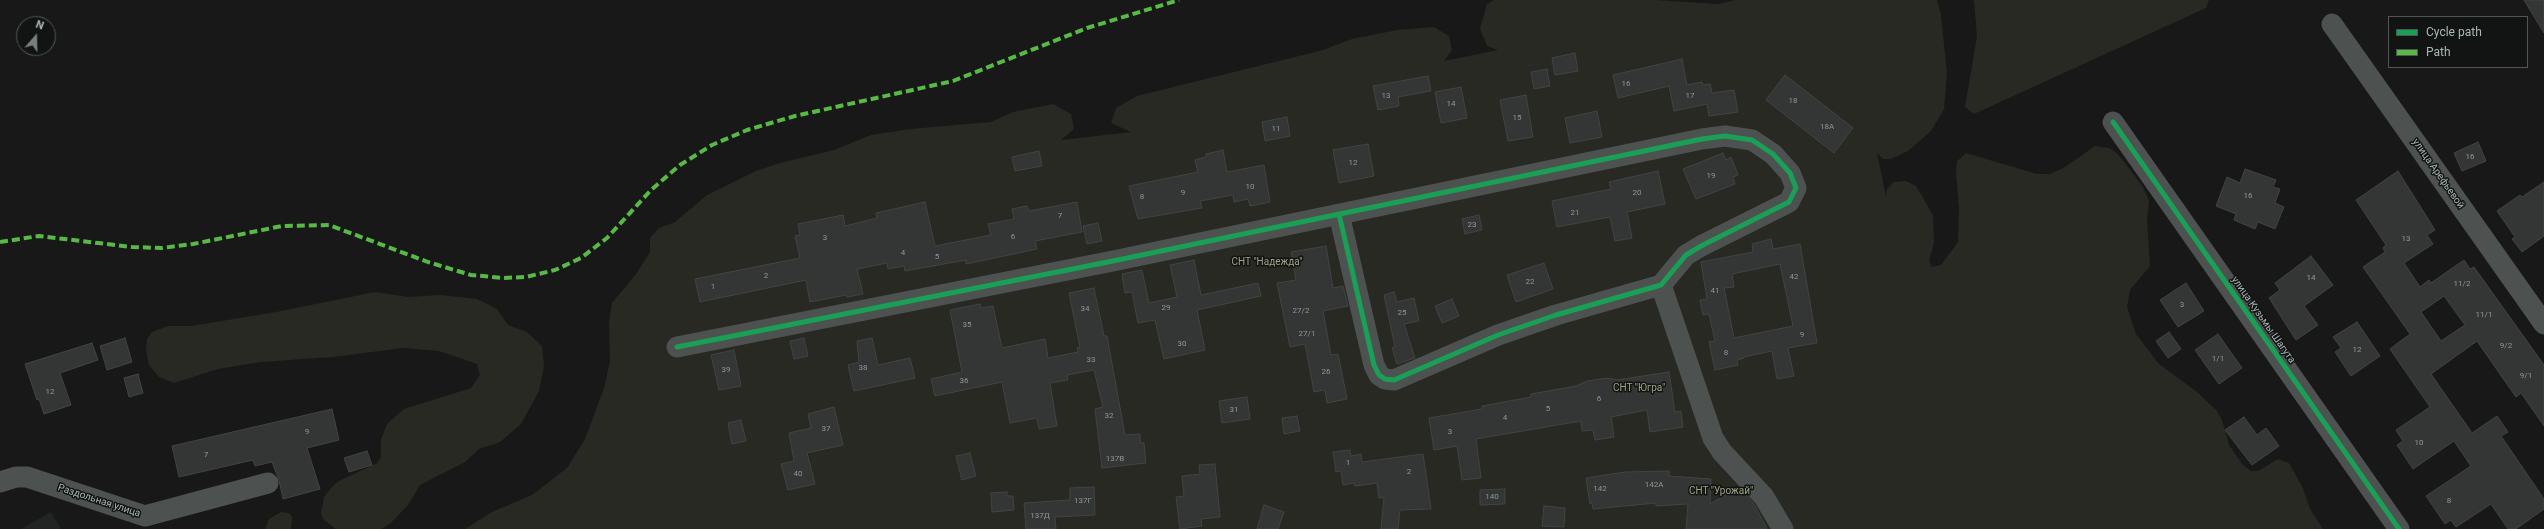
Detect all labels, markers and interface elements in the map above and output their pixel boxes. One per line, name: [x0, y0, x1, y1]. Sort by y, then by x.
north arrow: [16, 16, 56, 56]
legend: [2388, 16, 2528, 68]
text: N: [34, 18, 46, 33]
text: Cycle path: [2426, 25, 2482, 39]
text: Path: [2426, 45, 2451, 59]
house number: 16: [1622, 79, 1630, 89]
house number: 13: [1382, 91, 1390, 101]
house number: 17: [1686, 91, 1694, 101]
house number: 18: [1789, 96, 1797, 106]
house number: 14: [1447, 99, 1455, 109]
house number: 15: [1513, 113, 1521, 123]
house number: 18А: [1820, 122, 1834, 132]
house number: 11: [1272, 124, 1280, 134]
street label: улица Арефьевой: [2409, 137, 2467, 211]
house number: 16: [2466, 152, 2474, 162]
house number: 12: [1349, 158, 1357, 168]
house number: 19: [1707, 171, 1715, 181]
house number: 10: [1246, 182, 1254, 192]
house number: 9: [1181, 188, 1185, 198]
house number: 20: [1633, 188, 1641, 198]
house number: 16: [2244, 191, 2252, 201]
house number: 8: [1140, 192, 1144, 202]
house number: 21: [1571, 208, 1579, 218]
house number: 7: [1058, 211, 1062, 221]
house number: 23: [1468, 220, 1476, 230]
house number: 6: [1011, 232, 1015, 242]
house number: 3: [823, 233, 827, 243]
house number: 13: [2402, 234, 2410, 244]
house number: 4: [901, 248, 905, 258]
house number: 5: [935, 252, 939, 262]
park label: СНТ "Надежда": [1231, 256, 1303, 268]
house number: 2: [764, 271, 768, 281]
house number: 42: [1790, 272, 1798, 282]
house number: 14: [2307, 273, 2315, 283]
street label: улица Кузьмы Шагута: [2229, 274, 2297, 366]
house number: 22: [1526, 277, 1534, 287]
house number: 11/2: [2454, 279, 2470, 289]
house number: 1: [711, 282, 715, 292]
house number: 41: [1711, 286, 1719, 296]
house number: 3: [2180, 300, 2184, 310]
house number: 29: [1162, 303, 1170, 313]
house number: 34: [1081, 304, 1089, 314]
house number: 27/2: [1293, 306, 1309, 316]
house number: 25: [1398, 308, 1406, 318]
house number: 11/1: [2476, 310, 2492, 320]
house number: 35: [963, 320, 971, 330]
house number: 27/1: [1299, 329, 1315, 339]
house number: 9: [1800, 330, 1804, 340]
house number: 30: [1178, 339, 1186, 349]
house number: 9/2: [2500, 341, 2512, 351]
house number: 12: [2353, 345, 2361, 355]
house number: 8: [1724, 348, 1728, 358]
house number: 1/1: [2212, 354, 2224, 364]
house number: 33: [1087, 355, 1095, 365]
house number: 38: [859, 363, 867, 373]
house number: 39: [722, 365, 730, 375]
house number: 26: [1322, 367, 1330, 377]
house number: 9/1: [2520, 371, 2532, 381]
house number: 36: [960, 376, 968, 386]
park label: СНТ "Югра": [1613, 382, 1665, 394]
house number: 12: [46, 387, 54, 397]
house number: 6: [1597, 394, 1601, 404]
house number: 5: [1546, 404, 1550, 414]
house number: 31: [1230, 405, 1238, 415]
house number: 32: [1105, 411, 1113, 421]
house number: 4: [1503, 413, 1507, 423]
house number: 37: [822, 424, 830, 434]
house number: 9: [305, 427, 309, 437]
house number: 3: [1448, 427, 1452, 437]
house number: 10: [2415, 438, 2423, 448]
house number: 7: [204, 450, 208, 460]
house number: 137В: [1106, 454, 1124, 464]
house number: 1: [1346, 458, 1350, 468]
house number: 2: [1407, 467, 1411, 477]
house number: 40: [794, 469, 802, 479]
house number: 142А: [1645, 480, 1663, 490]
street label: Раздольная улица: [56, 482, 142, 520]
house number: 142: [1593, 484, 1607, 494]
park label: СНТ "Урожай": [1689, 485, 1753, 497]
house number: 140: [1485, 492, 1499, 502]
house number: 137Г: [1074, 496, 1092, 506]
house number: 8: [2447, 496, 2451, 506]
house number: 137Д: [1030, 511, 1050, 521]

